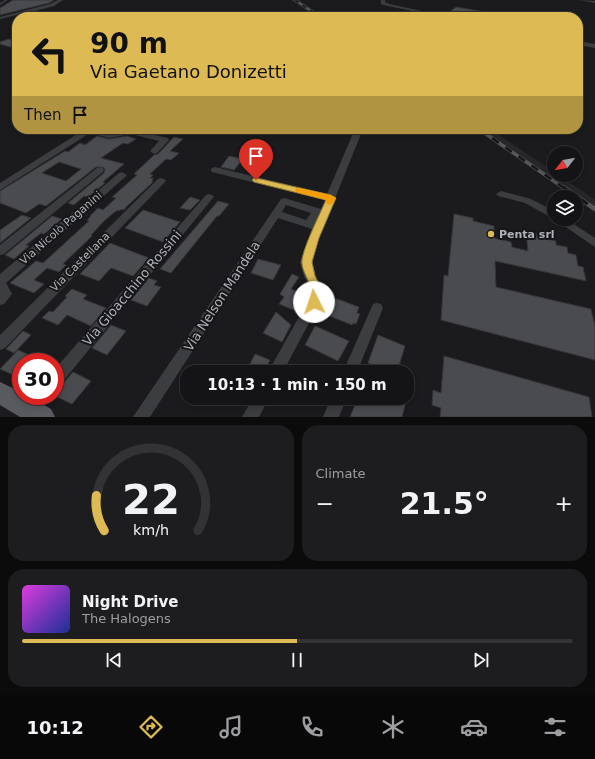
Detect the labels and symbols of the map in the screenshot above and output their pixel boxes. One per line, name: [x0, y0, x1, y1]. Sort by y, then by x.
pin: [239, 139, 273, 180]
north arrow: [547, 146, 583, 182]
street label: Via Nicolò Paganini: [17, 189, 105, 267]
street label: Via Gioacchino Rossini: [79, 227, 185, 349]
place label: Penta srl: [499, 228, 555, 241]
marker: Penta srl: [486, 229, 496, 239]
street label: Via Castellana: [48, 230, 112, 294]
street label: Via Nelson Mandela: [181, 238, 263, 354]
position arrow: [293, 281, 335, 323]
speed limit sign: 30: [12, 353, 64, 405]

